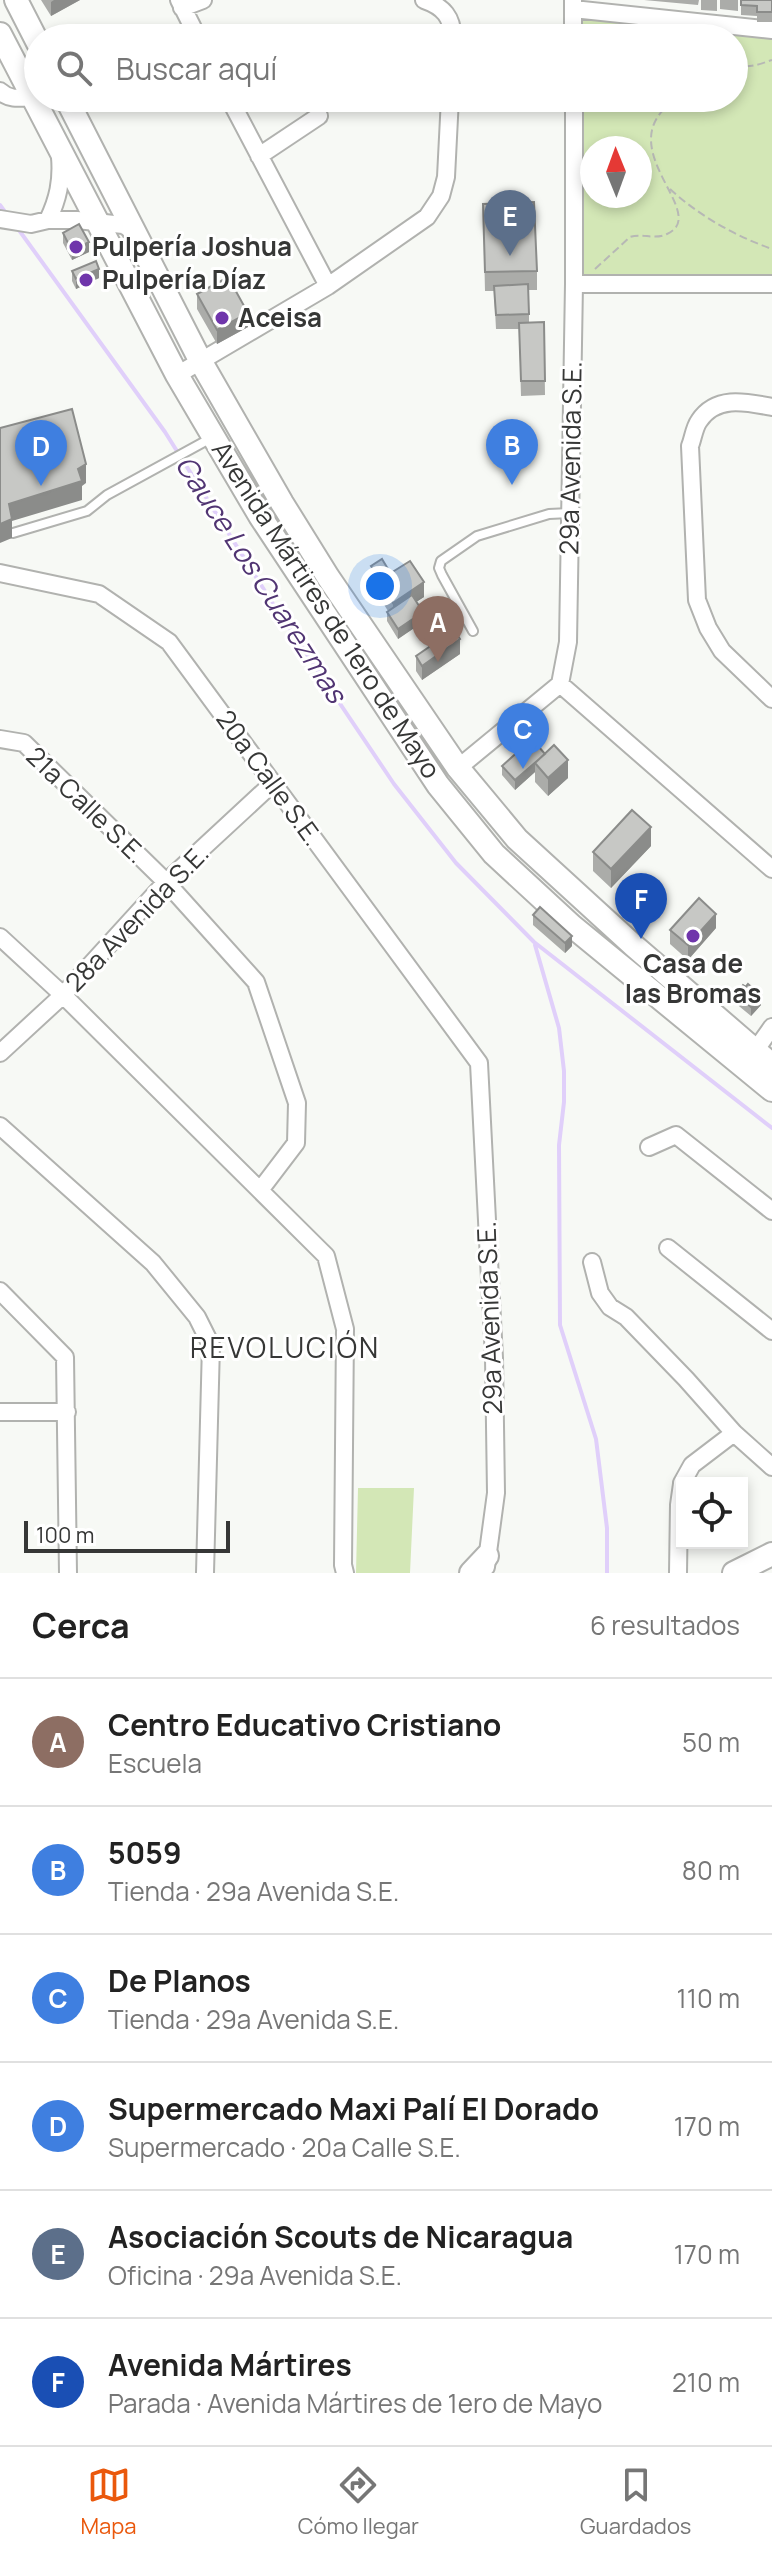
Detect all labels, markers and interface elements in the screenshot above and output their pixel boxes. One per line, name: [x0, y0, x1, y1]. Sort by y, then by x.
search box: [24, 24, 748, 112]
icon: search: [52, 46, 96, 90]
text: Buscar aquí: [116, 48, 277, 89]
north arrow: [580, 136, 652, 208]
pin: E: [484, 190, 536, 256]
place label: Pulpería Joshua: [92, 228, 292, 264]
marker: Pulpería Joshua: [67, 238, 85, 256]
place label: Pulpería Díaz: [102, 261, 266, 297]
marker: Pulpería Díaz: [77, 271, 95, 289]
place label: Aceisa: [238, 299, 322, 335]
marker: Aceisa: [213, 309, 231, 327]
street label: 29a Avenida S.E.: [550, 361, 590, 555]
pin: B: [486, 419, 538, 485]
pin: D: [15, 420, 67, 486]
street label: Avenida Mártires de 1ero de Mayo: [205, 436, 447, 784]
water label: Cauce Los Cuarezmas: [168, 448, 357, 711]
your location: [360, 566, 400, 606]
pin: A: [412, 596, 464, 662]
street label: 20a Calle S.E.: [208, 702, 331, 852]
pin: C: [497, 703, 549, 769]
street label: 21a Calle S.E.: [19, 738, 154, 871]
street label: 28a Avenida S.E.: [56, 836, 216, 999]
pin: F: [615, 873, 667, 939]
marker: Casa de las Bromas: [684, 927, 702, 945]
place label: Casa de las Bromas: [625, 945, 761, 1011]
street label: 29a Avenida S.E.: [468, 1221, 510, 1415]
district label: REVOLUCIÓN: [190, 1328, 380, 1366]
map controls: [676, 1477, 748, 1549]
button: locate: [676, 1477, 748, 1549]
scale bar: [24, 1517, 230, 1553]
text: 100 m: [36, 1520, 94, 1550]
text: Cerca: [32, 1602, 130, 1648]
text: 6 resultados: [590, 1607, 740, 1643]
text: Centro Educativo Cristiano: [108, 1704, 501, 1745]
text: A: [49, 1724, 67, 1760]
text: 50 m: [682, 1724, 740, 1760]
text: Escuela: [108, 1745, 202, 1781]
text: 5059: [108, 1832, 182, 1873]
text: B: [50, 1852, 66, 1888]
text: 80 m: [682, 1852, 740, 1888]
text: Tienda · 29a Avenida S.E.: [108, 1873, 399, 1909]
text: De Planos: [108, 1960, 251, 2001]
text: C: [48, 1980, 68, 2016]
text: 110 m: [677, 1980, 740, 2016]
text: Tienda · 29a Avenida S.E.: [108, 2001, 399, 2037]
text: Supermercado Maxi Palí El Dorado: [108, 2088, 599, 2129]
text: D: [49, 2108, 67, 2144]
text: 170 m: [674, 2108, 740, 2144]
text: Supermercado · 20a Calle S.E.: [108, 2129, 461, 2165]
text: Asociación Scouts de Nicaragua: [108, 2216, 573, 2257]
text: E: [50, 2236, 66, 2272]
text: 170 m: [674, 2236, 740, 2272]
text: Oficina · 29a Avenida S.E.: [108, 2257, 402, 2293]
text: Avenida Mártires: [108, 2344, 352, 2385]
text: F: [51, 2364, 65, 2400]
text: 210 m: [672, 2364, 740, 2400]
text: Parada · Avenida Mártires de 1ero de Mayo: [108, 2385, 603, 2421]
tab: Mapa: [81, 2463, 137, 2541]
tab: Cómo llegar: [298, 2463, 419, 2541]
tab: Guardados: [580, 2463, 691, 2541]

